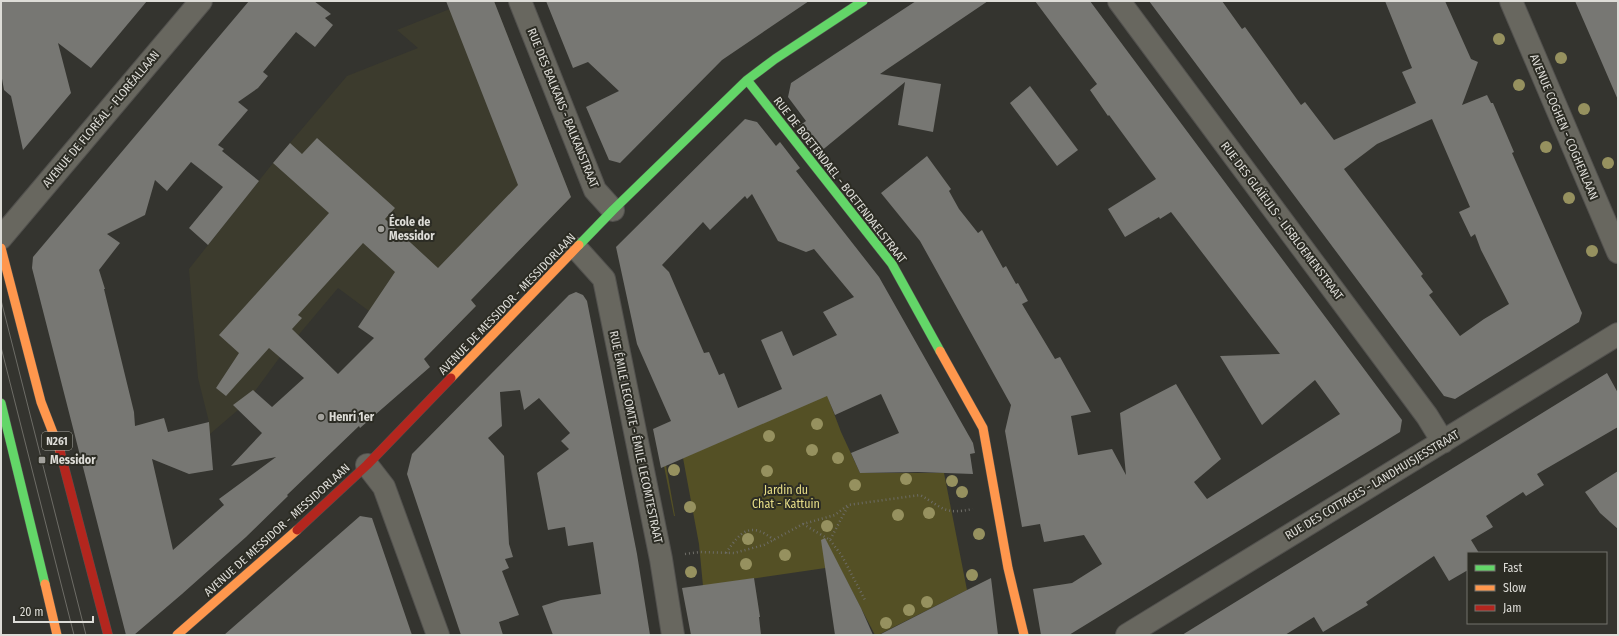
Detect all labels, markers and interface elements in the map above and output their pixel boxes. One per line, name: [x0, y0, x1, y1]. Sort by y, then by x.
street label: RUE DES BALKANS - BALKANSTRAAT: [525, 26, 602, 190]
street label: AVENUE DE FLORÉAL - FLORÉALLAAN: [39, 47, 162, 190]
street label: AVENUE COGHEN - COGHENLAAN: [1527, 52, 1601, 202]
street label: RUE DE BOETENDAEL - BOETENDAELSTRAAT: [771, 94, 910, 266]
street label: RUE DES GLAÏEULS - LISBLOEMENSTRAAT: [1218, 139, 1347, 303]
place label: École de Messidor: [389, 213, 435, 243]
marker: École de Messidor: [376, 224, 386, 234]
street label: AVENUE DE MESSIDOR - MESSIDORLAAN: [435, 230, 579, 378]
street label: RUE ÉMILE LECOMTE - ÉMILE LECOMTESTRAAT: [607, 329, 666, 545]
place label: Henri 1er: [329, 410, 375, 424]
marker: Henri 1er: [316, 412, 326, 422]
street label: RUE DES COTTAGES - LANDHUISJESSTRAAT: [1282, 427, 1462, 543]
road number: N261: [42, 432, 72, 450]
place label: Messidor: [50, 453, 96, 467]
marker: Messidor: [37, 455, 47, 465]
street label: AVENUE DE MESSIDOR - MESSIDORLAAN: [201, 461, 353, 599]
park label: Jardin du Chat - Kattuin: [752, 483, 820, 511]
legend: [1467, 552, 1607, 624]
text: Fast: [1503, 561, 1522, 575]
text: Slow: [1503, 581, 1526, 595]
scale bar: [14, 598, 93, 624]
text: Jam: [1503, 601, 1521, 615]
text: 20 m: [20, 605, 44, 619]

